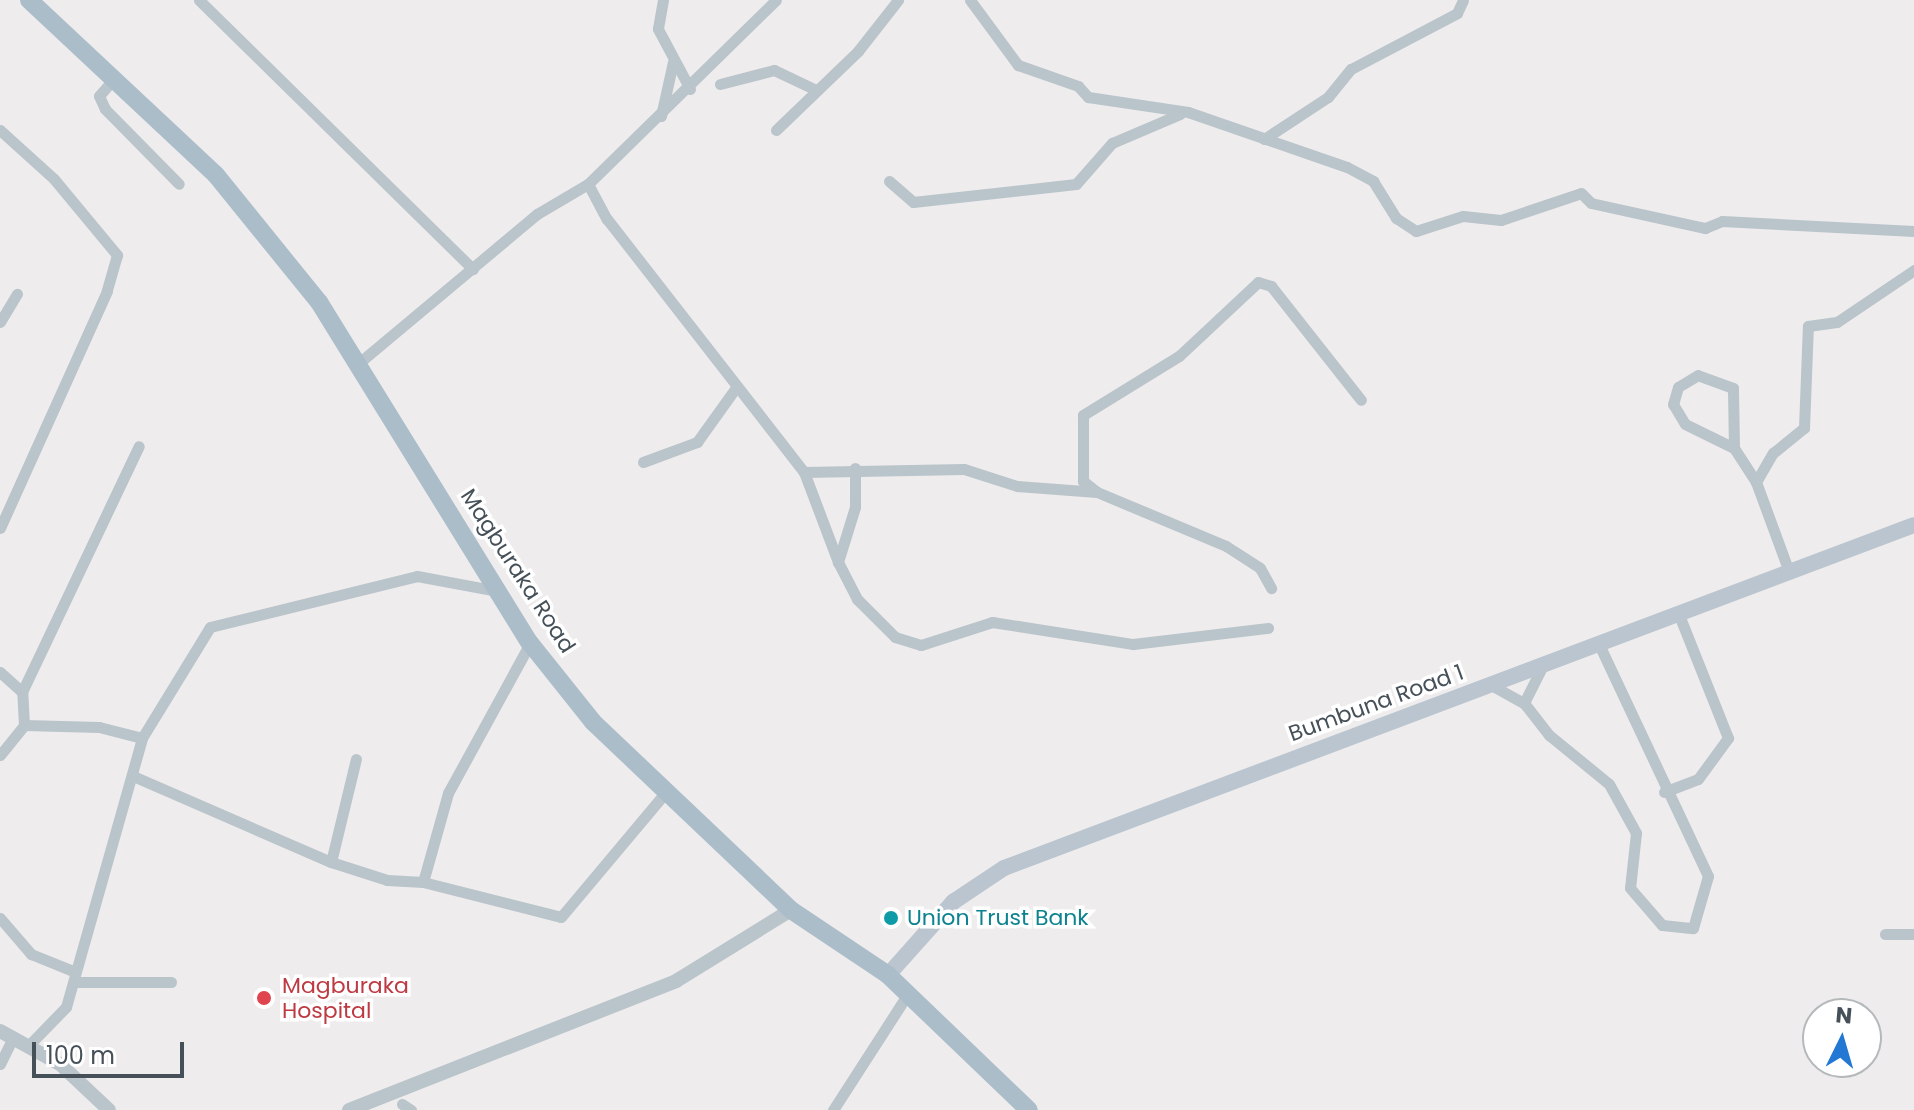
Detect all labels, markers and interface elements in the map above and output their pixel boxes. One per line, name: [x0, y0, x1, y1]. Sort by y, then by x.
street label: Magburaka Road: [455, 484, 581, 658]
street label: Bumbuna Road 1: [1285, 659, 1467, 747]
place label: Union Trust Bank: [907, 905, 1089, 931]
marker: Union Trust Bank: [882, 909, 900, 927]
place label: Magburaka Hospital: [282, 972, 409, 1024]
marker: Magburaka Hospital: [253, 987, 275, 1009]
north arrow: [1802, 998, 1882, 1078]
text: N: [1834, 999, 1854, 1032]
scale bar: [36, 1026, 188, 1076]
text: 100 m: [46, 1039, 115, 1072]

